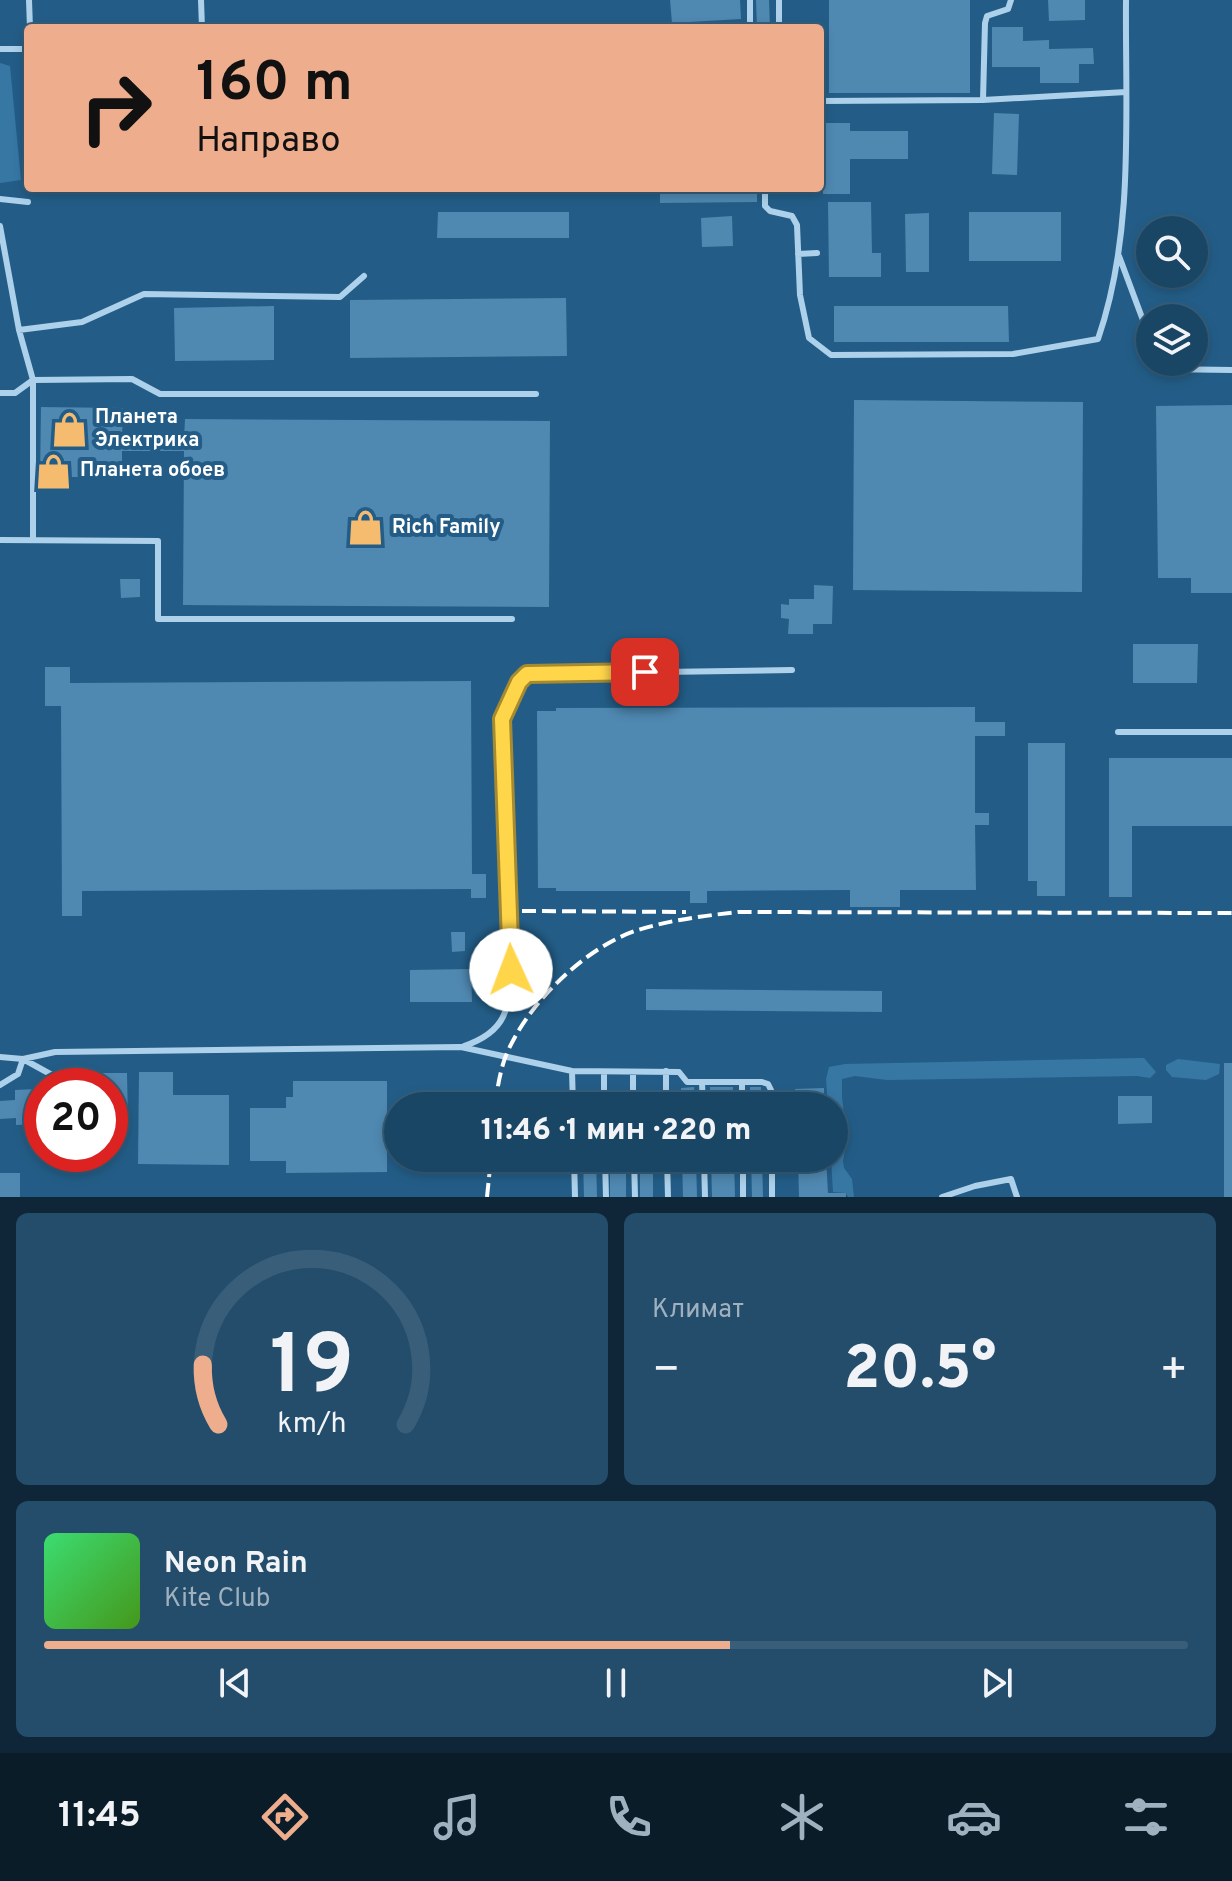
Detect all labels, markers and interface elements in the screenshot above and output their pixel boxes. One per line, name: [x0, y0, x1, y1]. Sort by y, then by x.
text: 160 m: [196, 50, 353, 120]
icon: right: [64, 56, 168, 160]
text: Направо: [196, 119, 341, 165]
map controls: [1136, 216, 1208, 376]
button: search: [1136, 216, 1208, 288]
button: layers: [1136, 304, 1208, 376]
place label: Планета Электрика: [95, 405, 199, 454]
shop icon: Планета Электрика: [50, 411, 88, 449]
shop icon: Планета обоев: [35, 452, 73, 490]
place label: Планета обоев: [80, 458, 225, 484]
shop icon: Rich Family: [347, 509, 385, 547]
place label: Rich Family: [392, 515, 501, 541]
pin: [611, 638, 679, 706]
icon: arrive: [623, 650, 667, 694]
position arrow: [469, 928, 553, 1012]
speed limit sign: 20: [24, 1068, 128, 1172]
text: 11:46 · 1 мин · 220 m: [481, 1113, 751, 1150]
text: Климат: [652, 1294, 744, 1327]
text: 19: [270, 1318, 354, 1423]
text: 20.5°: [844, 1334, 996, 1410]
text: −: [652, 1344, 680, 1400]
text: +: [1160, 1344, 1188, 1400]
text: km/h: [277, 1407, 347, 1443]
text: Neon Rain: [164, 1546, 308, 1583]
text: Kite Club: [164, 1583, 270, 1616]
icon: previous: [213, 1661, 257, 1705]
icon: pause: [594, 1661, 638, 1705]
icon: next: [975, 1661, 1019, 1705]
icon: directions: [257, 1789, 313, 1845]
icon: music: [429, 1789, 485, 1845]
icon: phone: [601, 1789, 657, 1845]
icon: climate: [774, 1789, 830, 1845]
icon: car: [946, 1789, 1002, 1845]
icon: filters: [1118, 1789, 1174, 1845]
text: 11:45: [58, 1794, 141, 1840]

